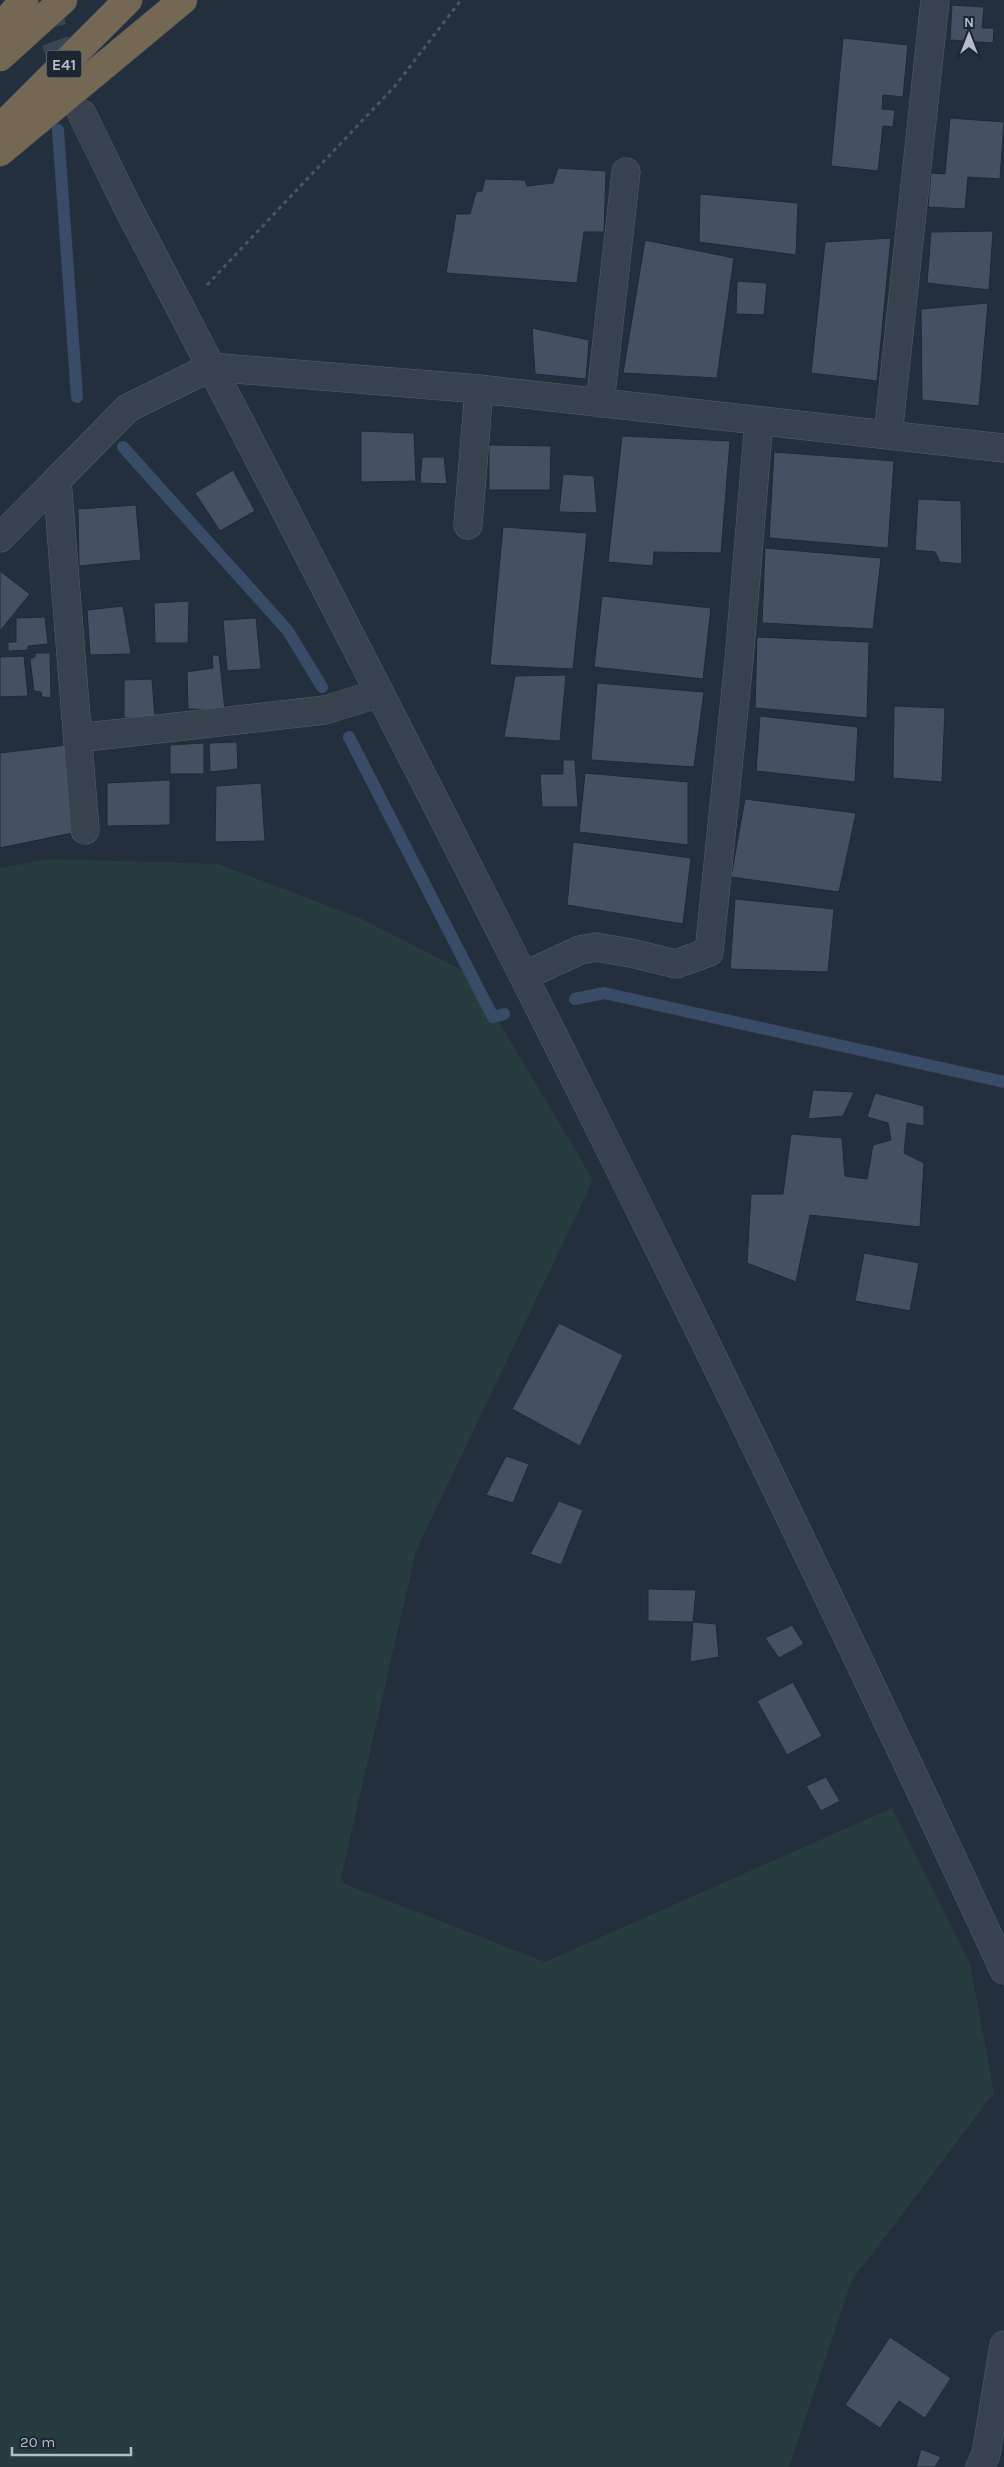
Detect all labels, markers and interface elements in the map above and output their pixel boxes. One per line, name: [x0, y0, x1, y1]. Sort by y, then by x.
north arrow: [944, 10, 994, 60]
text: N: [964, 14, 974, 31]
road number: E41: [46, 51, 82, 78]
scale bar: [12, 2424, 131, 2456]
text: 20 m: [20, 2433, 55, 2451]

